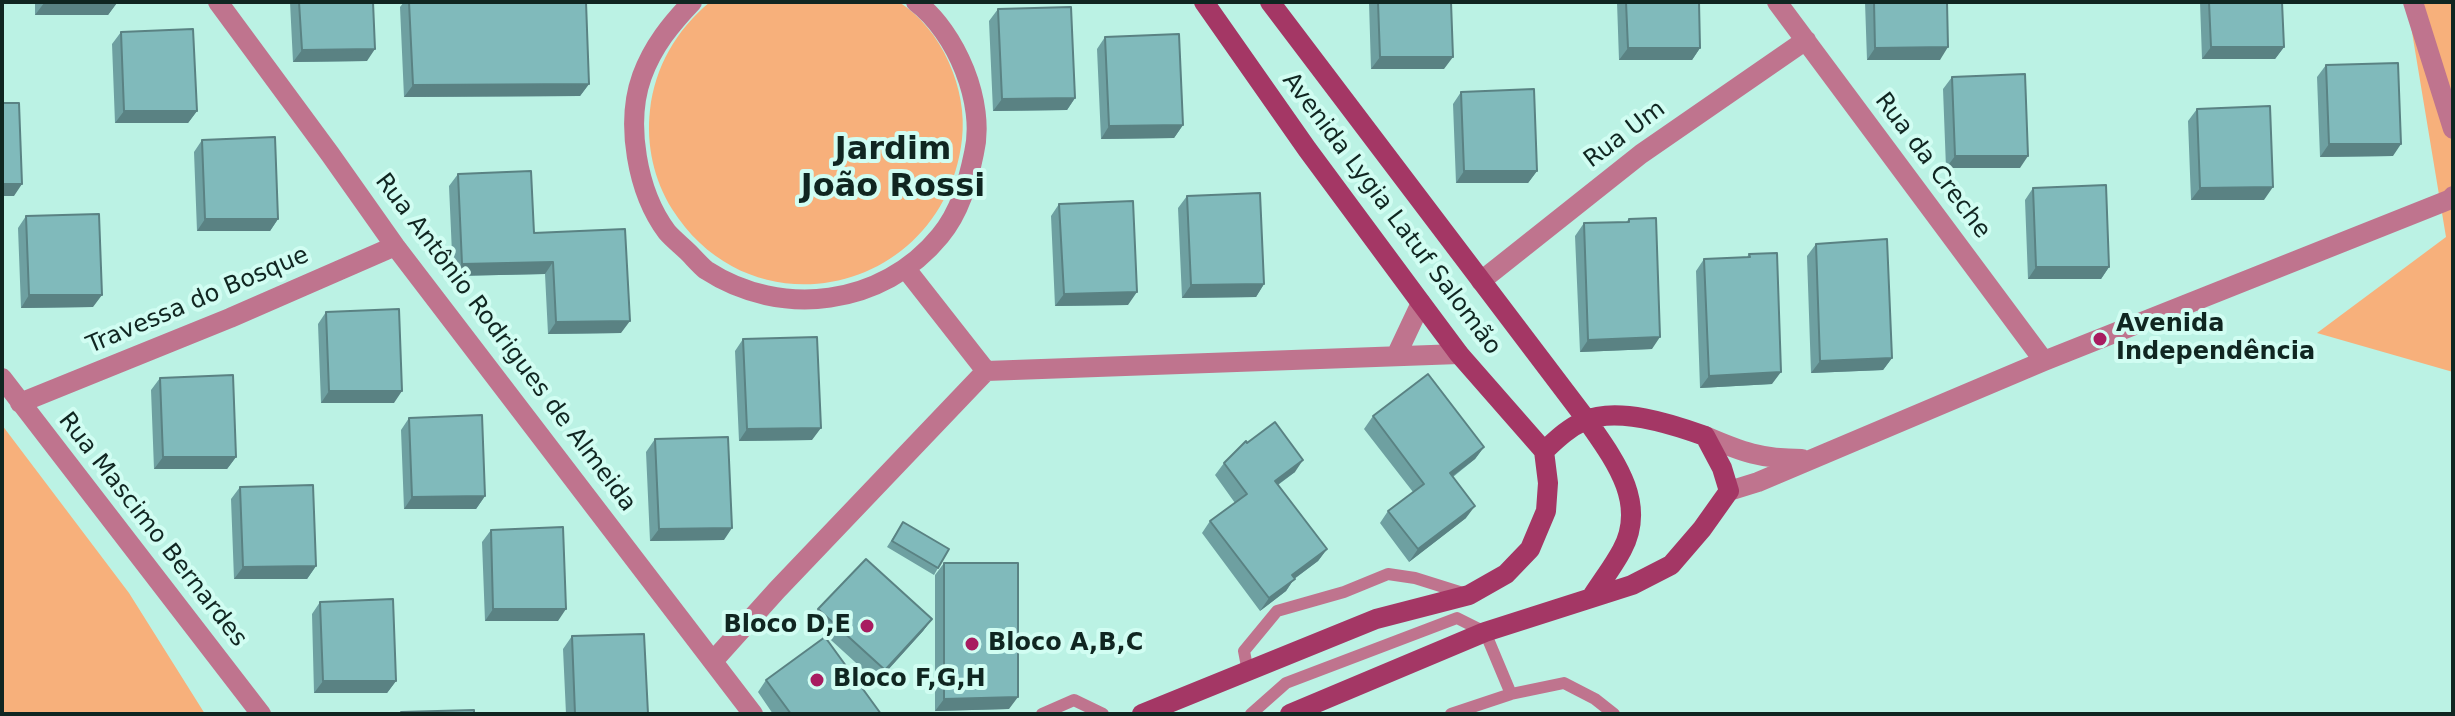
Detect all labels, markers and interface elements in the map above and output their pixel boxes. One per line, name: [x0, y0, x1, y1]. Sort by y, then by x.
street label: Avenida Lygia Latuf Salomão: [1275, 67, 1507, 361]
street label: Rua da Creche: [1868, 88, 1996, 244]
street label: Rua Um: [1579, 95, 1671, 175]
district label: Jardim João Rossi: [801, 132, 985, 207]
street label: Rua Antônio Rodrigues de Almeida: [368, 168, 642, 518]
street label: Travessa do Bosque: [83, 241, 313, 361]
place label: Avenida Independência: [2116, 311, 2315, 367]
marker: Avenida Independência: [2091, 330, 2109, 348]
street label: Rua Mascimo Bernardes: [52, 407, 252, 653]
place label: Bloco D,E: [723, 612, 851, 640]
marker: Bloco D,E: [858, 617, 876, 635]
place label: Bloco A,B,C: [988, 630, 1143, 658]
marker: Bloco A,B,C: [963, 635, 981, 653]
place label: Bloco F,G,H: [833, 666, 986, 694]
marker: Bloco F,G,H: [808, 671, 826, 689]

